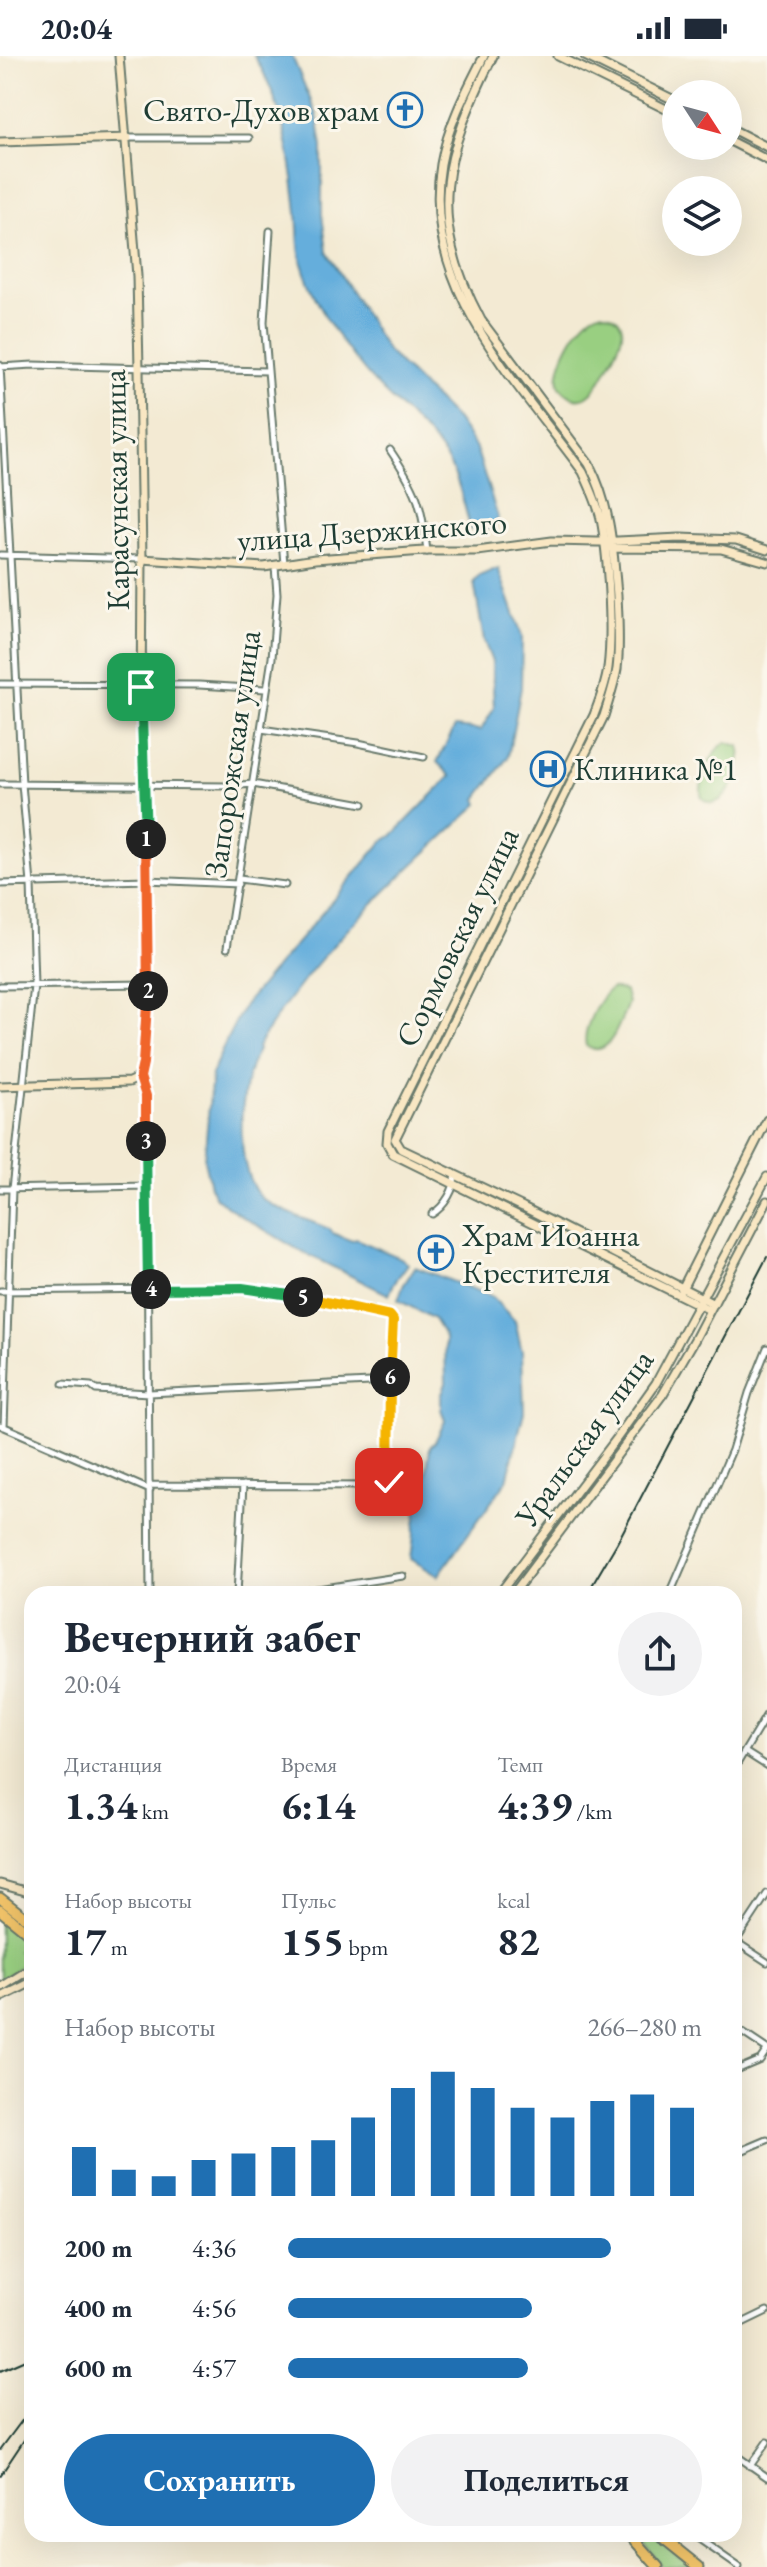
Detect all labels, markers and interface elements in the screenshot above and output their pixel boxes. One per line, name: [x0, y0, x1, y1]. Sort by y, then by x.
text: 20:04: [40, 9, 112, 48]
north arrow: [662, 80, 742, 160]
map controls: [662, 80, 742, 256]
place label: Свято-Духов храм: [143, 89, 379, 131]
church icon: Свято-Духов храм: [386, 91, 424, 129]
button: layers: [662, 176, 742, 256]
street label: Карасунская улица: [93, 369, 139, 611]
street label: улица Дзержинского: [236, 501, 508, 561]
street label: Запорожская улица: [194, 627, 270, 881]
pin: [107, 653, 175, 721]
icon: arrive: [119, 665, 163, 709]
place label: Клиника №1: [574, 748, 738, 790]
hospital icon: Клиника №1: [529, 750, 567, 788]
pin: 1: [126, 819, 166, 859]
street label: Сормовская улица: [386, 820, 529, 1054]
text: 1: [140, 824, 152, 853]
pin: 2: [128, 971, 168, 1011]
text: 2: [142, 976, 154, 1005]
pin: 3: [126, 1121, 166, 1161]
text: 3: [140, 1126, 152, 1155]
place label: Храм Иоанна Крестителя: [461, 1214, 640, 1293]
church icon: Храм Иоанна Крестителя: [417, 1234, 455, 1272]
pin: 4: [131, 1269, 171, 1309]
text: 4: [145, 1274, 157, 1303]
pin: 5: [283, 1277, 323, 1317]
text: 5: [297, 1282, 309, 1311]
street label: Уральская улица: [505, 1340, 663, 1536]
pin: 6: [370, 1357, 410, 1397]
text: 6: [384, 1362, 396, 1391]
pin: [355, 1448, 423, 1516]
icon: check: [367, 1460, 411, 1504]
text: Вечерний забег: [64, 1608, 360, 1665]
button: share: [618, 1612, 702, 1696]
text: 20:04: [64, 1667, 120, 1701]
text: Дистанция: [64, 1750, 162, 1779]
text: Время: [281, 1750, 337, 1779]
text: Темп: [497, 1750, 543, 1779]
text: 1.34: [64, 1779, 137, 1831]
text: 6:14: [281, 1779, 355, 1831]
text: 4:39: [497, 1779, 572, 1831]
text: km: [137, 1797, 169, 1826]
text: /km: [572, 1797, 613, 1826]
text: Набор высоты: [64, 1886, 192, 1915]
text: Пульс: [281, 1886, 336, 1915]
text: kcal: [497, 1886, 530, 1915]
text: 17: [64, 1915, 106, 1967]
text: 155: [281, 1915, 344, 1967]
text: 82: [497, 1915, 540, 1967]
text: m: [106, 1933, 128, 1962]
text: bpm: [344, 1933, 388, 1962]
text: Набор высоты: [64, 2010, 215, 2044]
text: 266–280 m: [587, 2010, 702, 2044]
text: 200 m: [64, 2231, 132, 2265]
text: 4:36: [192, 2231, 236, 2265]
text: 400 m: [64, 2291, 132, 2325]
text: 4:56: [192, 2291, 236, 2325]
text: 600 m: [64, 2351, 132, 2385]
text: 4:57: [192, 2351, 236, 2385]
button: Сохранить: [64, 2434, 375, 2526]
button: Поделиться: [391, 2434, 702, 2526]

